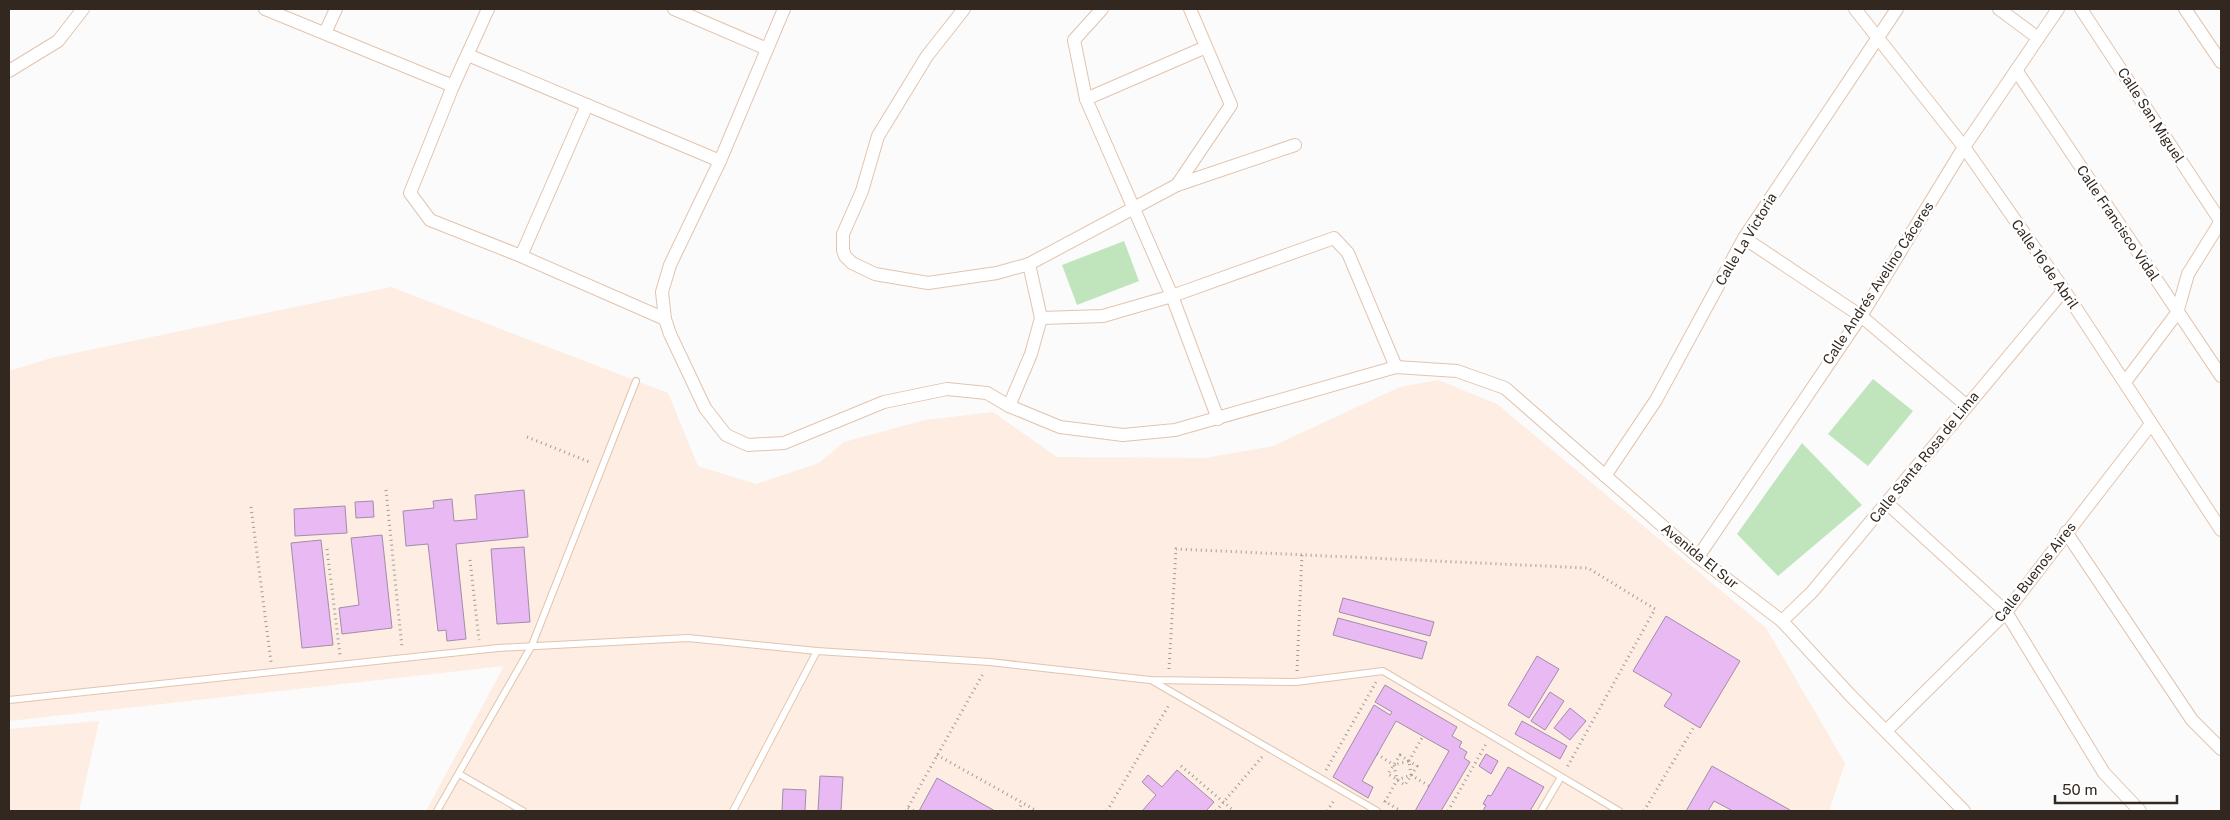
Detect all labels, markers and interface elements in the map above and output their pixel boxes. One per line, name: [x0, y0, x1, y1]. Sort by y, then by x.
street label: Calle San Miguel: [2114, 65, 2188, 165]
street label: Calle Francisco Vidal: [2073, 162, 2163, 284]
street label: Calle La Victoria: [1712, 190, 1780, 288]
street label: Calle Andrés Avelino Cáceres: [1819, 199, 1937, 367]
street label: Calle 16 de Abril: [2008, 216, 2082, 312]
street label: Calle Santa Rosa de Lima: [1866, 388, 1982, 526]
street label: Calle Buenos Aires: [1991, 519, 2079, 625]
street label: Avenida El Sur: [1658, 520, 1742, 592]
scale bar: [2055, 772, 2178, 804]
text: 50 m: [2062, 781, 2097, 798]

